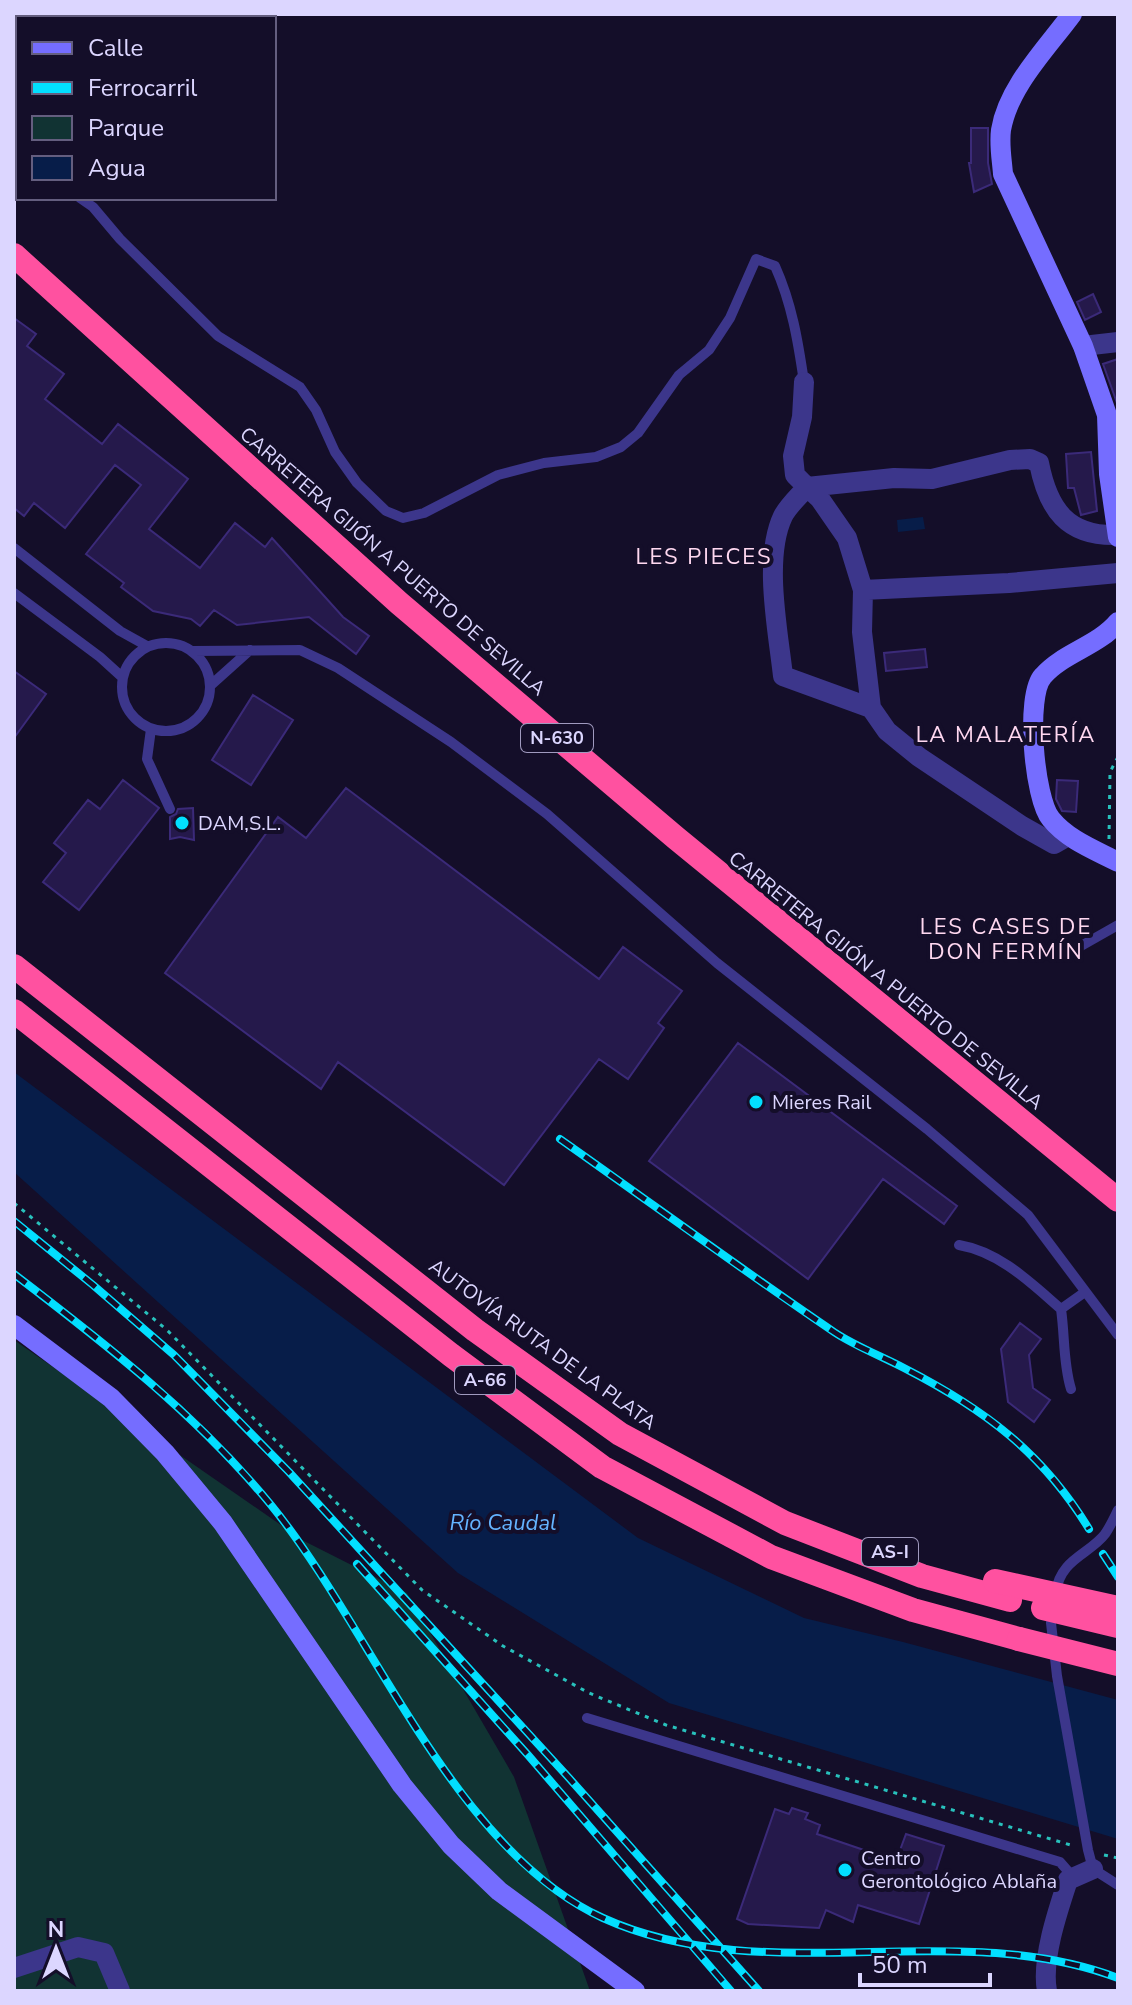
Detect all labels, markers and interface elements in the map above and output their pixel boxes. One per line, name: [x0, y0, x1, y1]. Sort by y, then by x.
legend: [16, 16, 276, 200]
text: Calle: [88, 32, 143, 64]
text: Ferrocarril: [88, 72, 197, 104]
text: Parque: [88, 112, 164, 144]
text: Agua: [88, 152, 146, 184]
street label: CARRETERA GIJÓN A PUERTO DE SEVILLA: [234, 421, 552, 702]
district label: LES PIECES: [636, 542, 773, 572]
district label: LA MALATERÍA: [916, 720, 1096, 750]
road number: N-630: [521, 724, 593, 752]
place label: DAM,S.L.: [198, 810, 281, 837]
marker: DAM,S.L.: [173, 814, 191, 832]
street label: CARRETERA GIJÓN A PUERTO DE SEVILLA: [723, 845, 1049, 1116]
district label: LES CASES DE DON FERMÍN: [920, 912, 1092, 967]
place label: Mieres Rail: [772, 1089, 871, 1116]
marker: Mieres Rail: [747, 1093, 765, 1111]
street label: AUTOVÍA RUTA DE LA PLATA: [423, 1253, 662, 1436]
road number: A-66: [455, 1366, 515, 1394]
water label: Río Caudal: [449, 1508, 557, 1538]
road number: AS-I: [862, 1538, 918, 1566]
place label: Centro Gerontológico Ablaña: [861, 1845, 1057, 1895]
marker: Centro Gerontológico Ablaña: [836, 1861, 854, 1879]
north arrow: [16, 1909, 96, 1989]
text: N: [48, 1915, 64, 1945]
scale bar: [860, 1937, 990, 1987]
text: 50 m: [872, 1949, 928, 1981]

